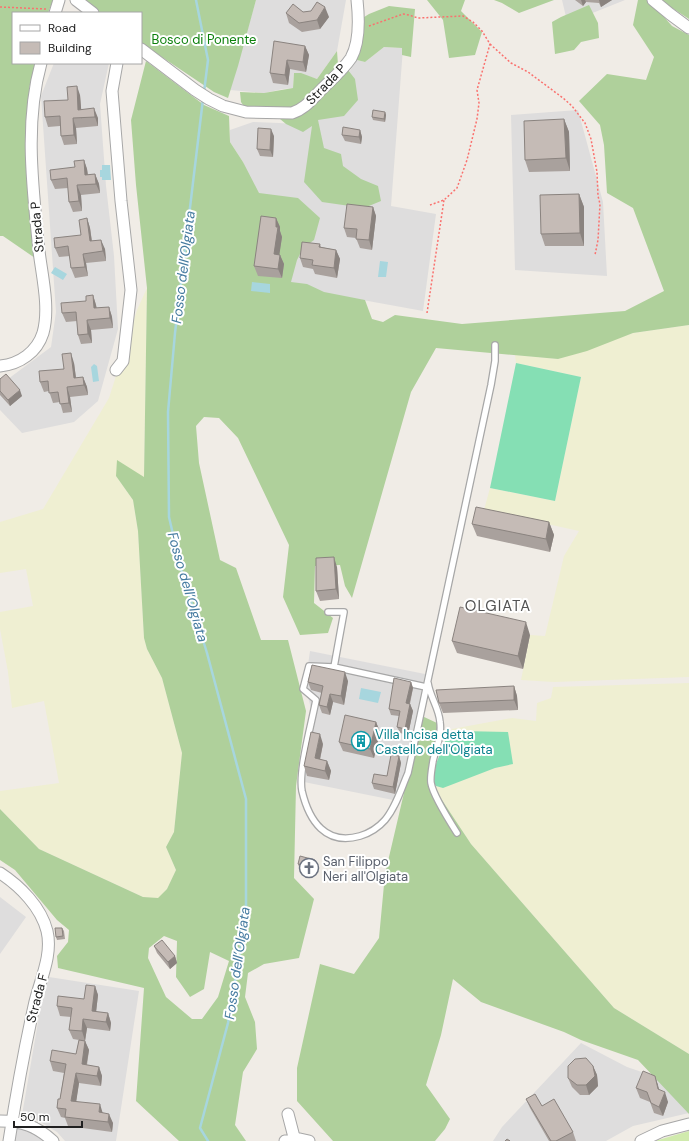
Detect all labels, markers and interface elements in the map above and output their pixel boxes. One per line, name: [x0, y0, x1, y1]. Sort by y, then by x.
legend: [12, 12, 142, 64]
text: Road: [48, 20, 76, 36]
park label: Bosco di Ponente: [152, 31, 256, 48]
text: Building: [48, 40, 92, 56]
street label: Strada P: [302, 60, 350, 108]
street label: Strada P: [26, 201, 48, 253]
water label: Fosso dell’Olgiata: [167, 209, 199, 324]
water label: Fosso dell’Olgiata: [164, 530, 212, 644]
district label: OLGIATA: [465, 596, 531, 616]
place label: Villa Incisa detta Castello dell'Olgiata: [375, 726, 493, 758]
building icon: Villa Incisa detta Castello dell'Olgiata: [350, 730, 372, 752]
place label: San Filippo Neri all'Olgiata: [323, 853, 408, 885]
church icon: San Filippo Neri all'Olgiata: [298, 857, 320, 879]
water label: Fosso dell’Olgiata: [220, 905, 254, 1020]
street label: Strada F: [22, 972, 52, 1024]
scale bar: [14, 1103, 82, 1129]
text: 50 m: [20, 1109, 49, 1125]

